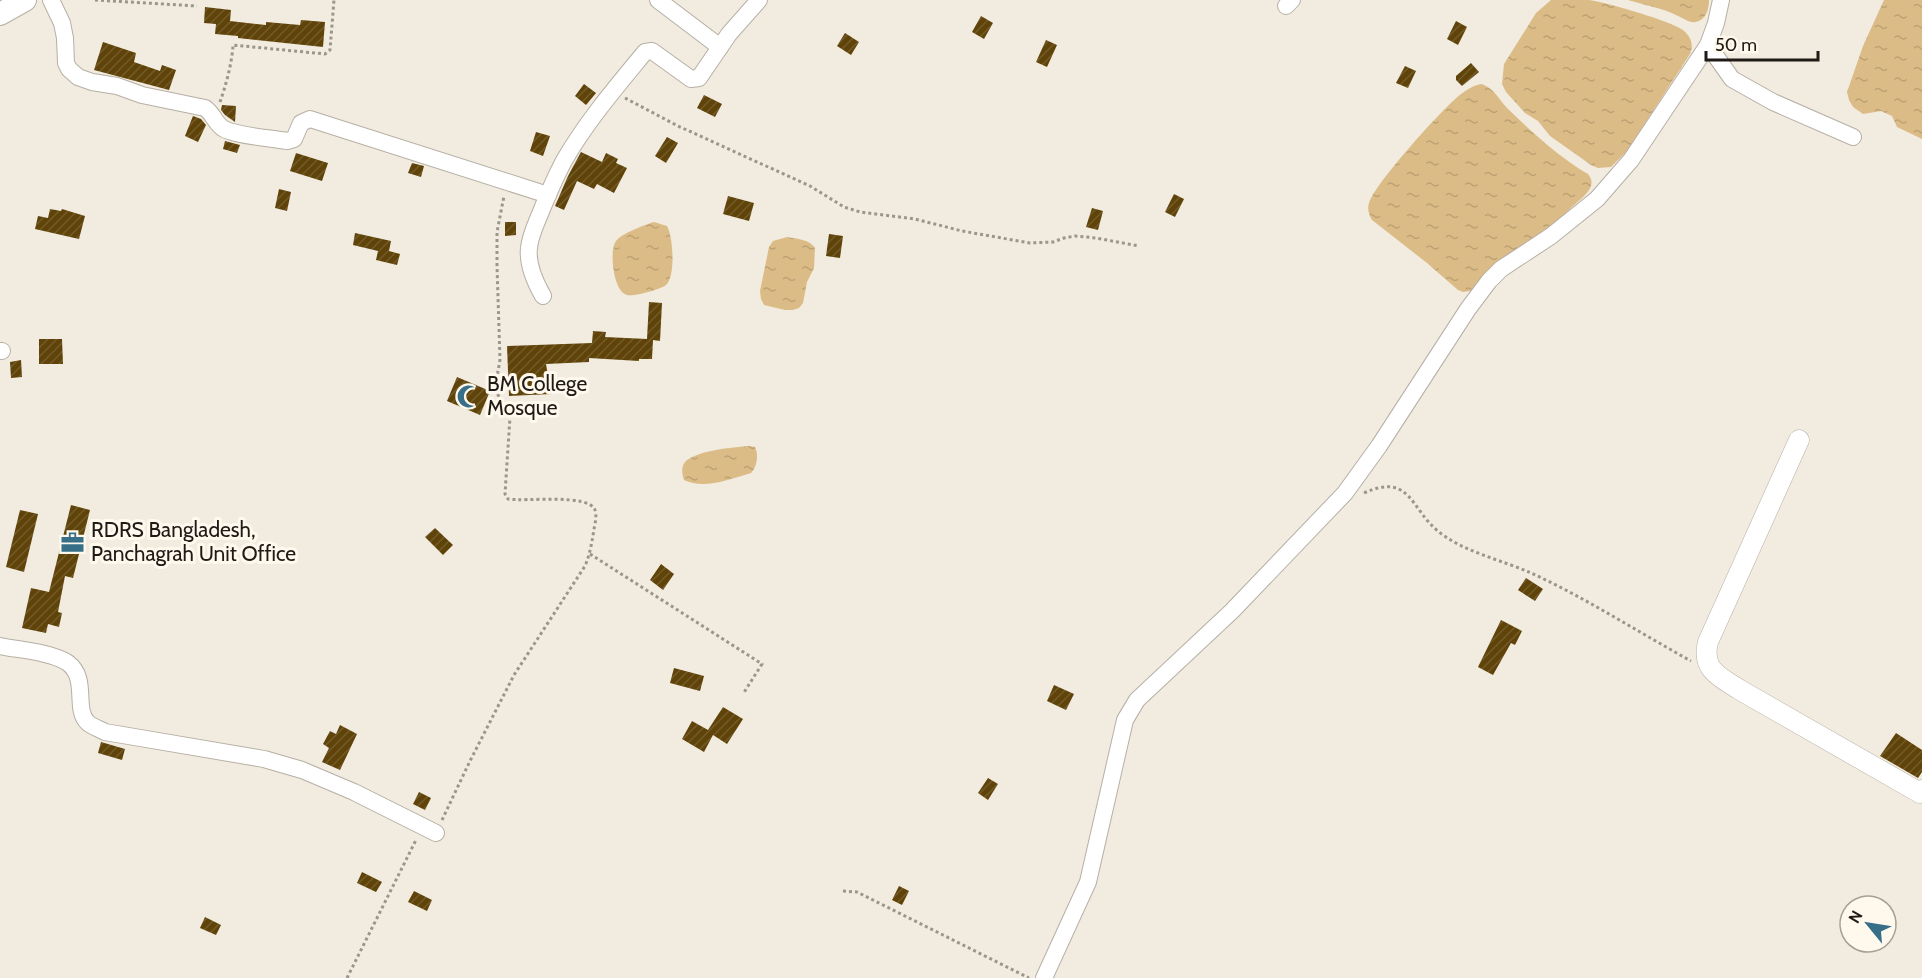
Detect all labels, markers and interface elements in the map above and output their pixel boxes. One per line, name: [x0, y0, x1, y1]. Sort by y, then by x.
scale bar: [1706, 24, 1818, 62]
text: 50 m: [1715, 34, 1757, 56]
place label: BM College Mosque: [487, 371, 588, 420]
mosque icon: BM College Mosque: [456, 383, 482, 409]
place label: RDRS Bangladesh, Panchagrah Unit Office: [91, 517, 296, 566]
office icon: RDRS Bangladesh, Panchagrah Unit Office: [60, 529, 86, 555]
north arrow: [1838, 894, 1898, 954]
text: N: [1844, 907, 1866, 926]

